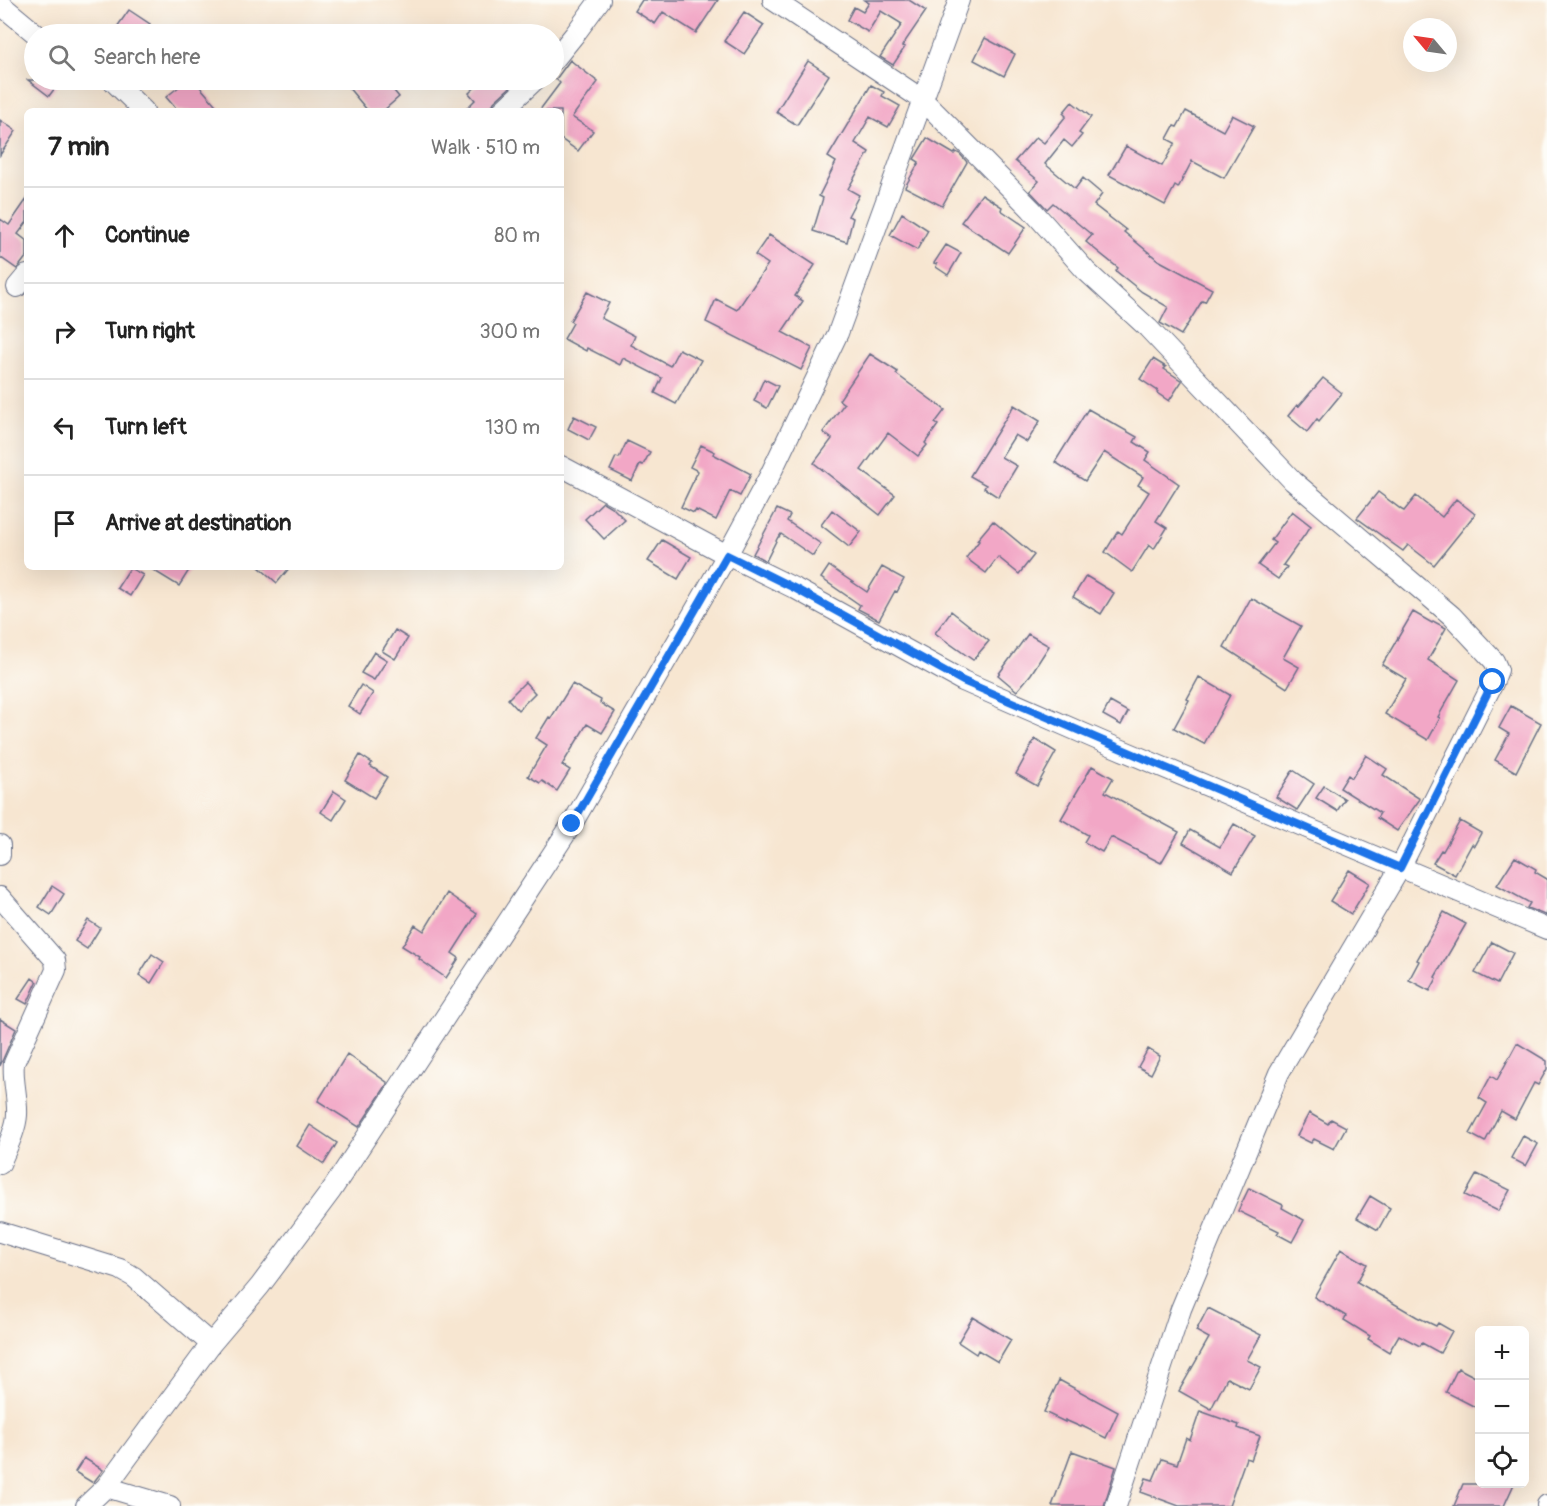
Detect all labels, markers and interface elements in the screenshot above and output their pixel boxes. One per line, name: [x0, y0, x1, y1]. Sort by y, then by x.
north arrow: [1403, 18, 1457, 72]
search box: [24, 24, 564, 90]
icon: search: [45, 41, 78, 74]
text: Search here: [93, 43, 200, 71]
text: 7 min: [48, 131, 110, 163]
text: Walk · 510 m: [431, 135, 540, 160]
icon: ahead: [48, 219, 81, 252]
text: Continue: [105, 221, 189, 249]
text: 80 m: [494, 223, 540, 248]
icon: right: [48, 315, 81, 348]
text: Turn right: [105, 317, 195, 345]
text: 300 m: [479, 319, 540, 344]
icon: left: [48, 411, 81, 444]
text: Turn left: [105, 413, 187, 441]
text: 130 m: [485, 415, 540, 440]
icon: arrive: [48, 507, 81, 540]
text: Arrive at destination: [105, 509, 291, 537]
route start: [1479, 668, 1505, 694]
route end: [558, 810, 584, 836]
map controls: [1475, 1326, 1529, 1488]
button: +: [1475, 1326, 1529, 1380]
button: −: [1475, 1380, 1529, 1434]
button: locate: [1475, 1434, 1529, 1488]

